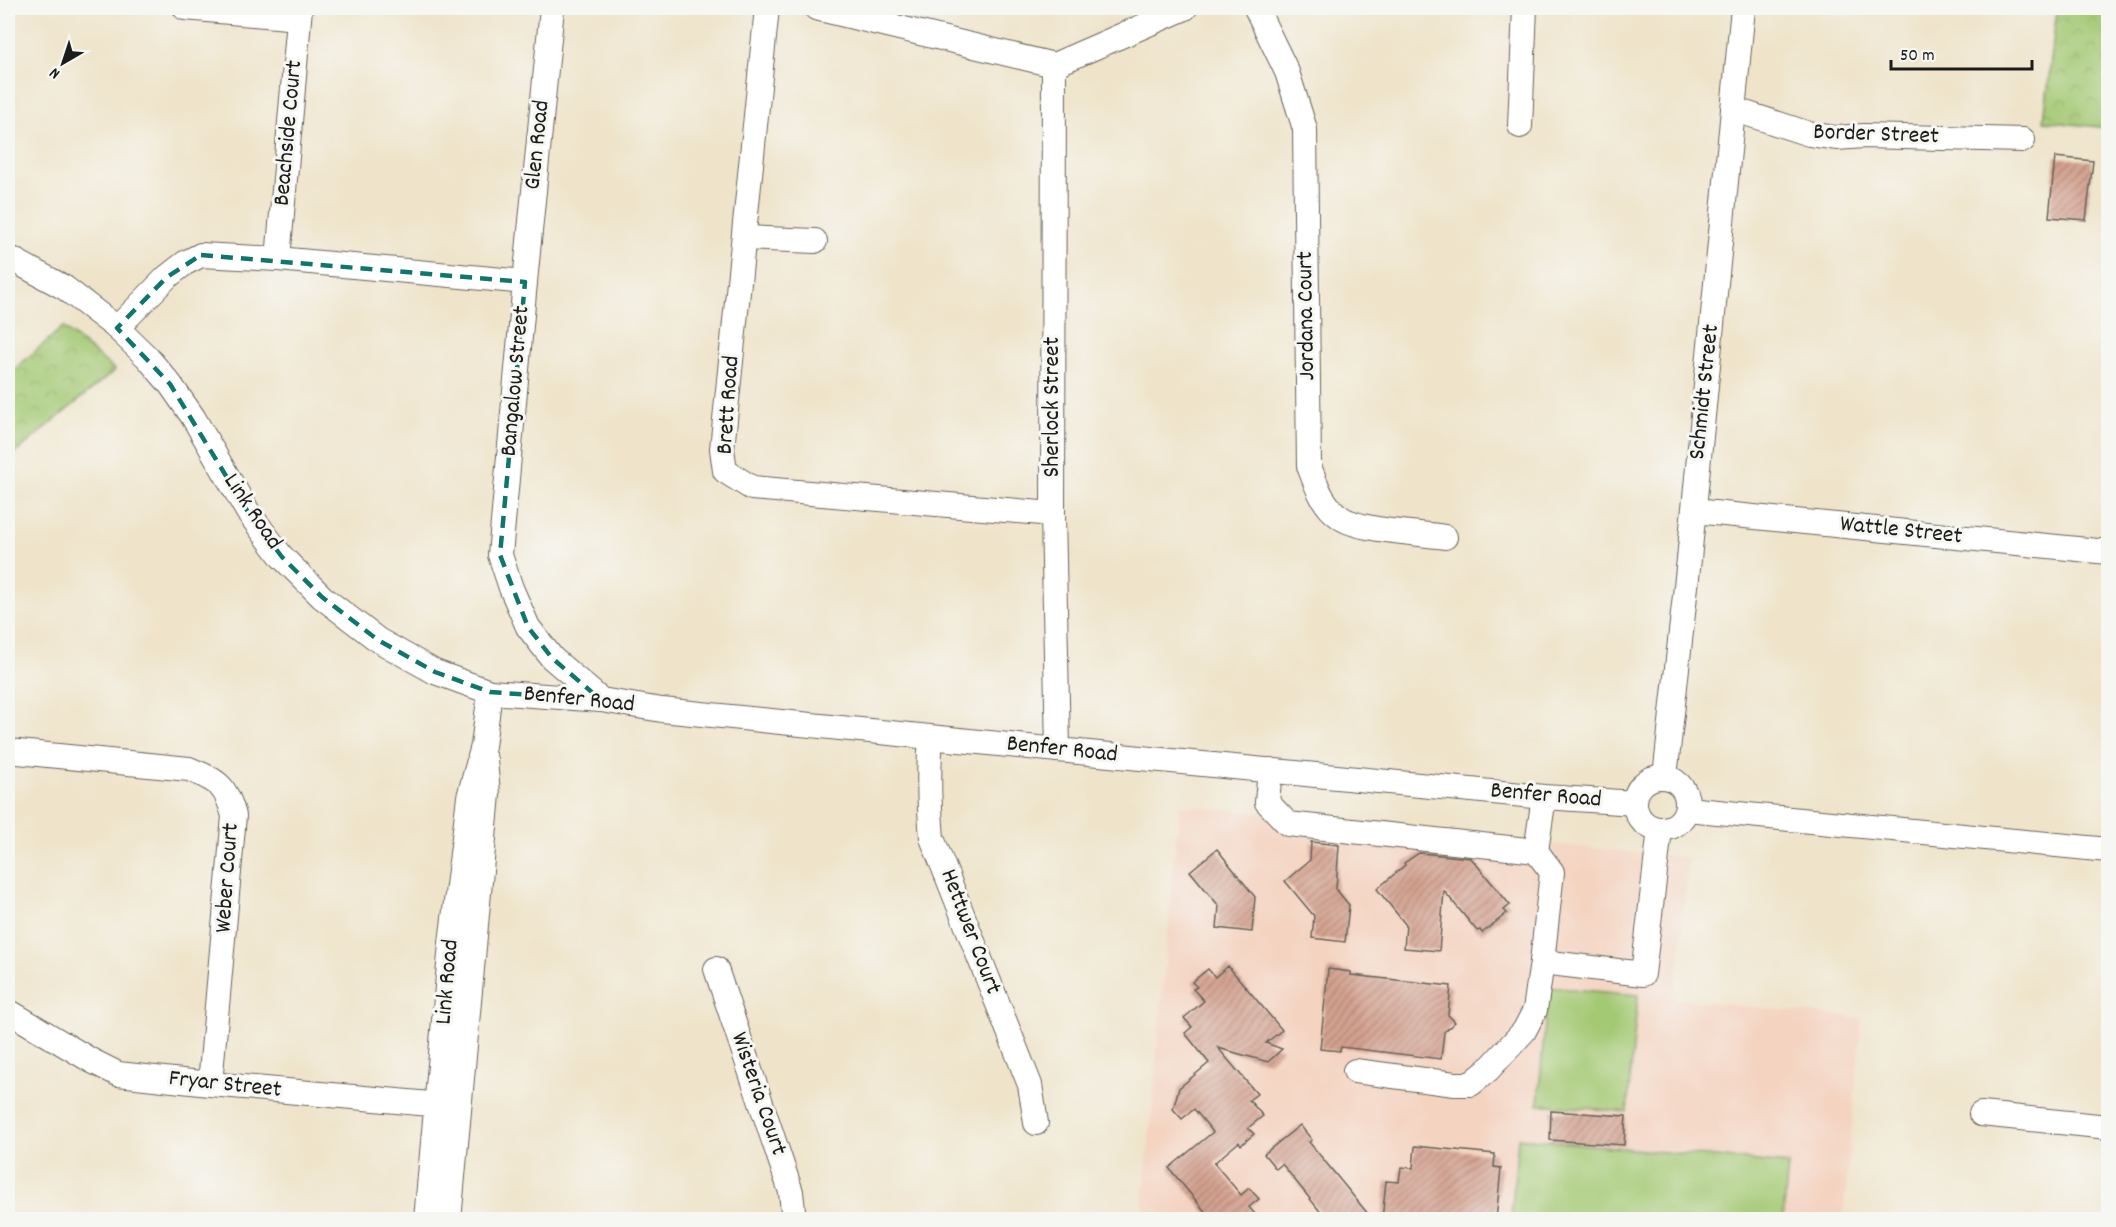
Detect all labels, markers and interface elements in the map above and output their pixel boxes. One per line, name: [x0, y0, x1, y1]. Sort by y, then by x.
north arrow: [33, 33, 93, 93]
scale bar: [1891, 33, 2032, 71]
text: 50 m: [1900, 44, 1935, 69]
street label: Beachside Court: [266, 59, 312, 207]
text: N: [45, 61, 65, 84]
street label: Glen Road: [516, 99, 560, 191]
street label: Border Street: [1813, 116, 1939, 154]
street label: Jordana Court: [1289, 251, 1325, 381]
street label: Bangalow Street: [492, 304, 540, 458]
street label: Schmidt Street: [1681, 322, 1729, 461]
street label: Sherlock Street: [1036, 336, 1070, 477]
street label: Brett Road: [709, 354, 749, 456]
street label: Link Road: [214, 467, 290, 557]
street label: Wattle Street: [1838, 508, 1964, 554]
street label: Benfer Road: [522, 677, 636, 723]
street label: Benfer Road: [1005, 727, 1119, 773]
street label: Benfer Road: [1489, 774, 1603, 818]
street label: Weber Court: [207, 822, 249, 934]
street label: Hettwer Court: [931, 864, 1010, 1000]
street label: Link Road: [427, 938, 469, 1026]
street label: Wisteria Court: [721, 1028, 795, 1160]
street label: Fryar Street: [167, 1062, 283, 1108]

